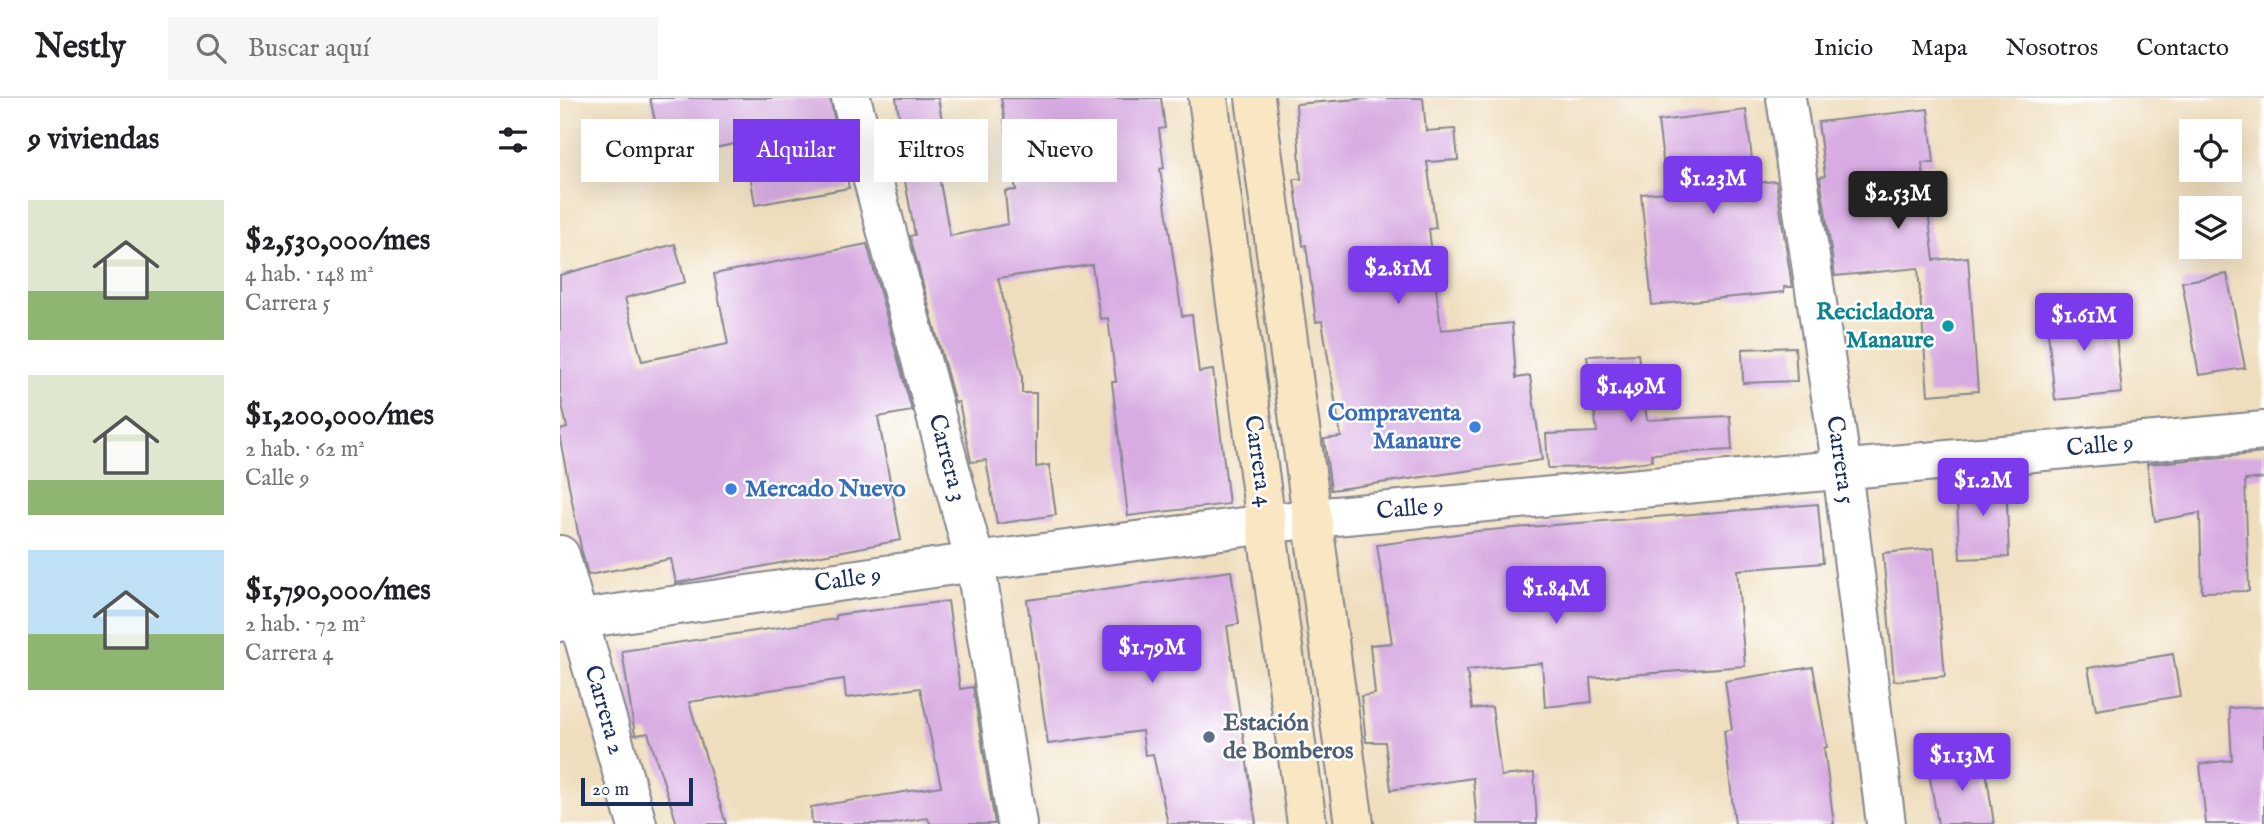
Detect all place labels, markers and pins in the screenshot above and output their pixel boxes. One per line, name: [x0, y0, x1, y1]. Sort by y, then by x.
pin: $1.23M: [1656, 156, 1770, 216]
pin: $2.53M: [1841, 172, 1955, 231]
pin: $2.81M: [1341, 246, 1455, 306]
pin: $1.61M: [2027, 294, 2141, 353]
place label: Recicladora Manaure: [1816, 297, 1935, 356]
marker: Recicladora Manaure: [1940, 318, 1956, 334]
pin: $1.49M: [1574, 364, 1688, 424]
place label: Compraventa Manaure: [1328, 398, 1462, 457]
marker: Compraventa Manaure: [1467, 419, 1483, 435]
pin: $1.2M: [1934, 458, 2032, 518]
place label: Mercado Nuevo: [745, 474, 906, 505]
marker: Mercado Nuevo: [723, 481, 739, 497]
pin: $1.84M: [1499, 566, 1613, 626]
pin: $1.79M: [1095, 626, 1209, 685]
place label: Estación de Bomberos: [1223, 708, 1354, 767]
marker: Estación de Bomberos: [1201, 729, 1217, 745]
pin: $1.13M: [1905, 734, 2019, 793]

